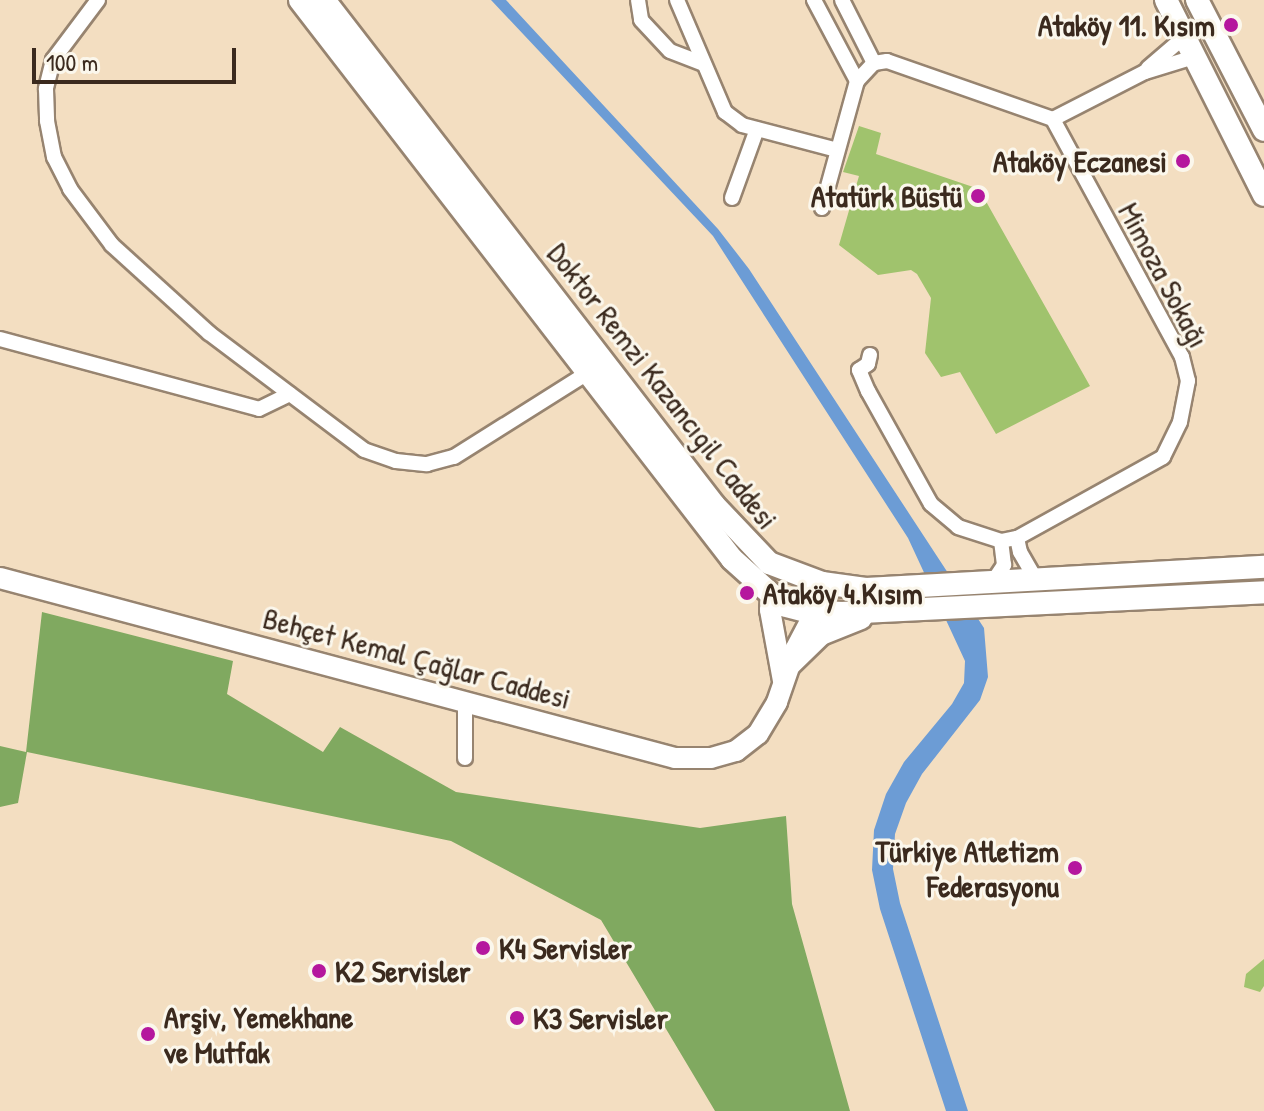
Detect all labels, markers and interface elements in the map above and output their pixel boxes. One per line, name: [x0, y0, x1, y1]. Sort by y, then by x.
place label: Ataköy 11. Kısım: [1038, 7, 1215, 43]
marker: Ataköy 11. Kısım: [1222, 16, 1240, 34]
scale bar: [36, 32, 240, 82]
text: 100 m: [46, 46, 98, 78]
place label: Ataköy Eczanesi: [993, 143, 1167, 179]
marker: Ataköy Eczanesi: [1174, 152, 1192, 170]
place label: Atatürk Büstü: [811, 178, 962, 214]
marker: Atatürk Büstü: [969, 187, 987, 205]
street label: Mimoza Sokağı: [1111, 196, 1217, 354]
street label: Doktor Remzi Kazancıgil Caddesi: [540, 236, 786, 536]
place label: Ataköy 4.Kısım: [763, 575, 923, 611]
marker: Ataköy 4.Kısım: [738, 584, 756, 602]
street label: Behçet Kemal Çağlar Caddesi: [259, 600, 575, 716]
place label: Türkiye Atletizm Federasyonu: [876, 833, 1059, 904]
marker: Türkiye Atletizm Federasyonu: [1066, 859, 1084, 877]
place label: K4 Servisler: [499, 930, 632, 966]
marker: K4 Servisler: [474, 939, 492, 957]
place label: K2 Servisler: [335, 953, 471, 989]
marker: K2 Servisler: [310, 962, 328, 980]
place label: Arşiv, Yemekhane ve Mutfak: [164, 999, 353, 1070]
place label: K3 Servisler: [533, 1000, 668, 1036]
marker: K3 Servisler: [508, 1009, 526, 1027]
marker: Arşiv, Yemekhane ve Mutfak: [139, 1025, 157, 1043]

